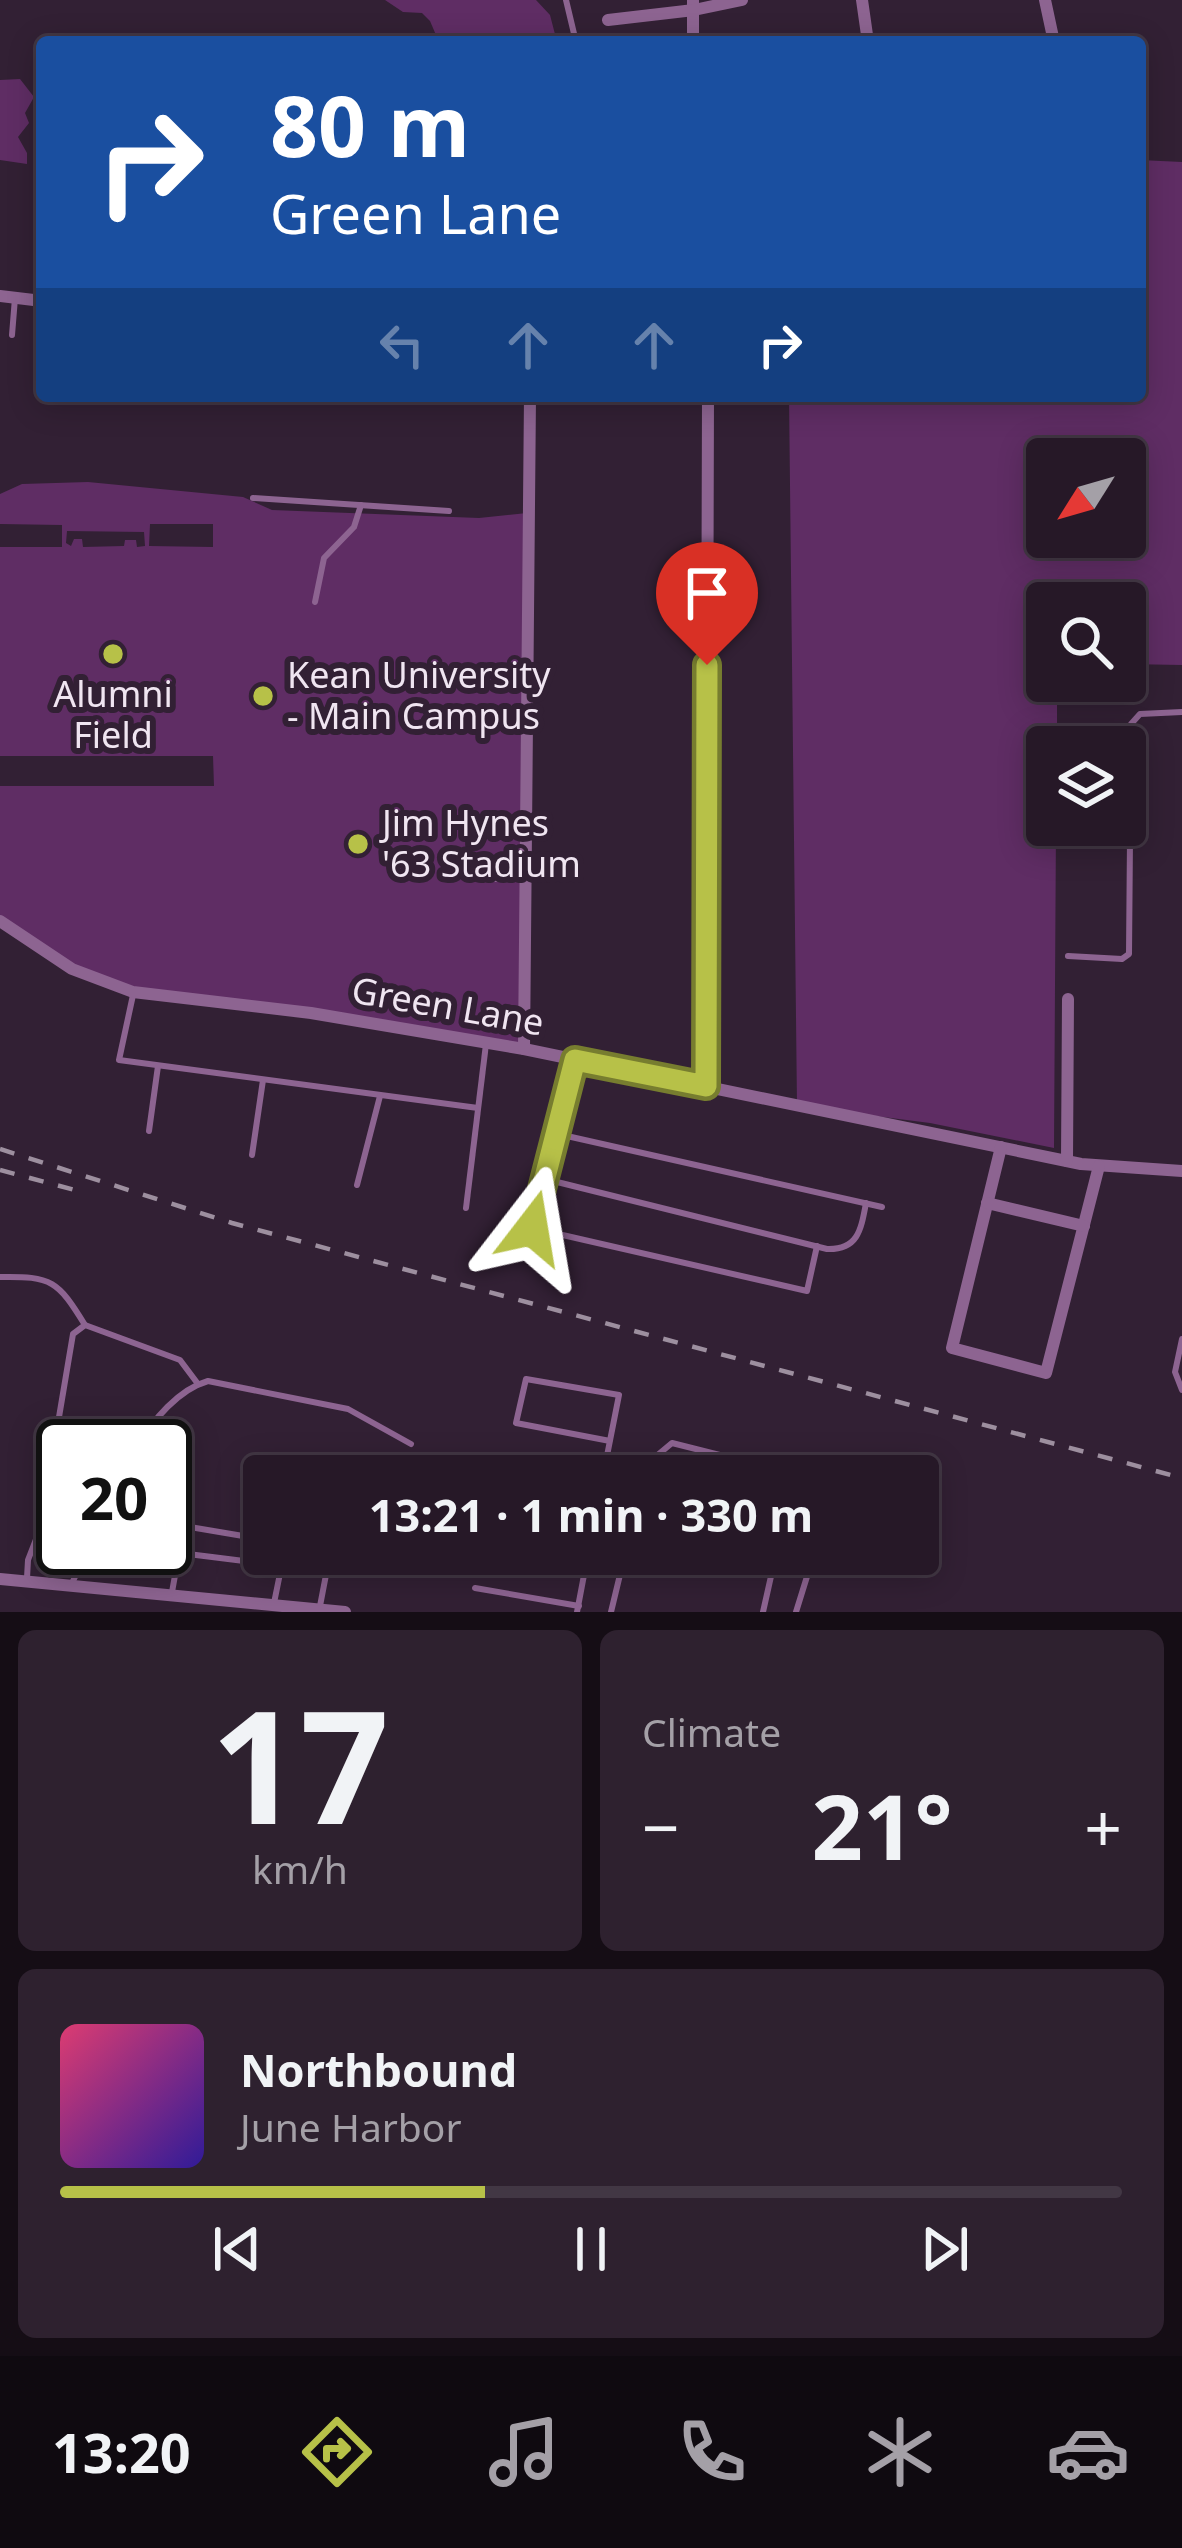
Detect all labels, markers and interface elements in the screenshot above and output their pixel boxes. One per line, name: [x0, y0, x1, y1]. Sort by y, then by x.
text: 80 m: [270, 67, 470, 182]
icon: right: [72, 84, 228, 240]
text: Green Lane: [270, 176, 561, 250]
icon: left: [369, 312, 435, 378]
icon: ahead: [495, 312, 561, 378]
icon: ahead: [621, 312, 687, 378]
icon: right: [747, 312, 813, 378]
north arrow: [1026, 438, 1146, 558]
map controls: [1026, 438, 1146, 846]
pin: [656, 542, 758, 665]
icon: arrive: [674, 560, 740, 626]
button: search: [1026, 582, 1146, 702]
marker: Alumni Field: [100, 641, 126, 667]
place label: Kean University - Main Campus: [287, 650, 551, 740]
place label: Alumni Field: [53, 669, 173, 759]
marker: Kean University - Main Campus: [250, 683, 276, 709]
button: layers: [1026, 726, 1146, 846]
place label: Jim Hynes '63 Stadium: [379, 798, 581, 888]
marker: Jim Hynes '63 Stadium: [345, 831, 371, 857]
street label: Green Lane: [348, 965, 548, 1046]
position arrow: [469, 1165, 595, 1291]
speed limit sign: 20: [36, 1419, 192, 1575]
text: 13:21 · 1 min · 330 m: [369, 1484, 813, 1545]
text: 17: [211, 1657, 389, 1870]
text: Climate: [642, 1705, 781, 1758]
text: 21°: [811, 1764, 953, 1886]
text: −: [642, 1781, 680, 1871]
text: +: [1084, 1781, 1122, 1871]
text: km/h: [252, 1842, 348, 1895]
text: Northbound: [240, 2039, 517, 2100]
text: June Harbor: [240, 2100, 462, 2153]
icon: previous: [204, 2216, 270, 2282]
icon: pause: [558, 2216, 624, 2282]
icon: next: [912, 2216, 978, 2282]
icon: directions: [295, 2410, 379, 2494]
icon: music: [482, 2410, 566, 2494]
icon: phone: [670, 2410, 754, 2494]
icon: climate: [858, 2410, 942, 2494]
icon: car: [1046, 2410, 1130, 2494]
text: 13:20: [52, 2415, 191, 2489]

